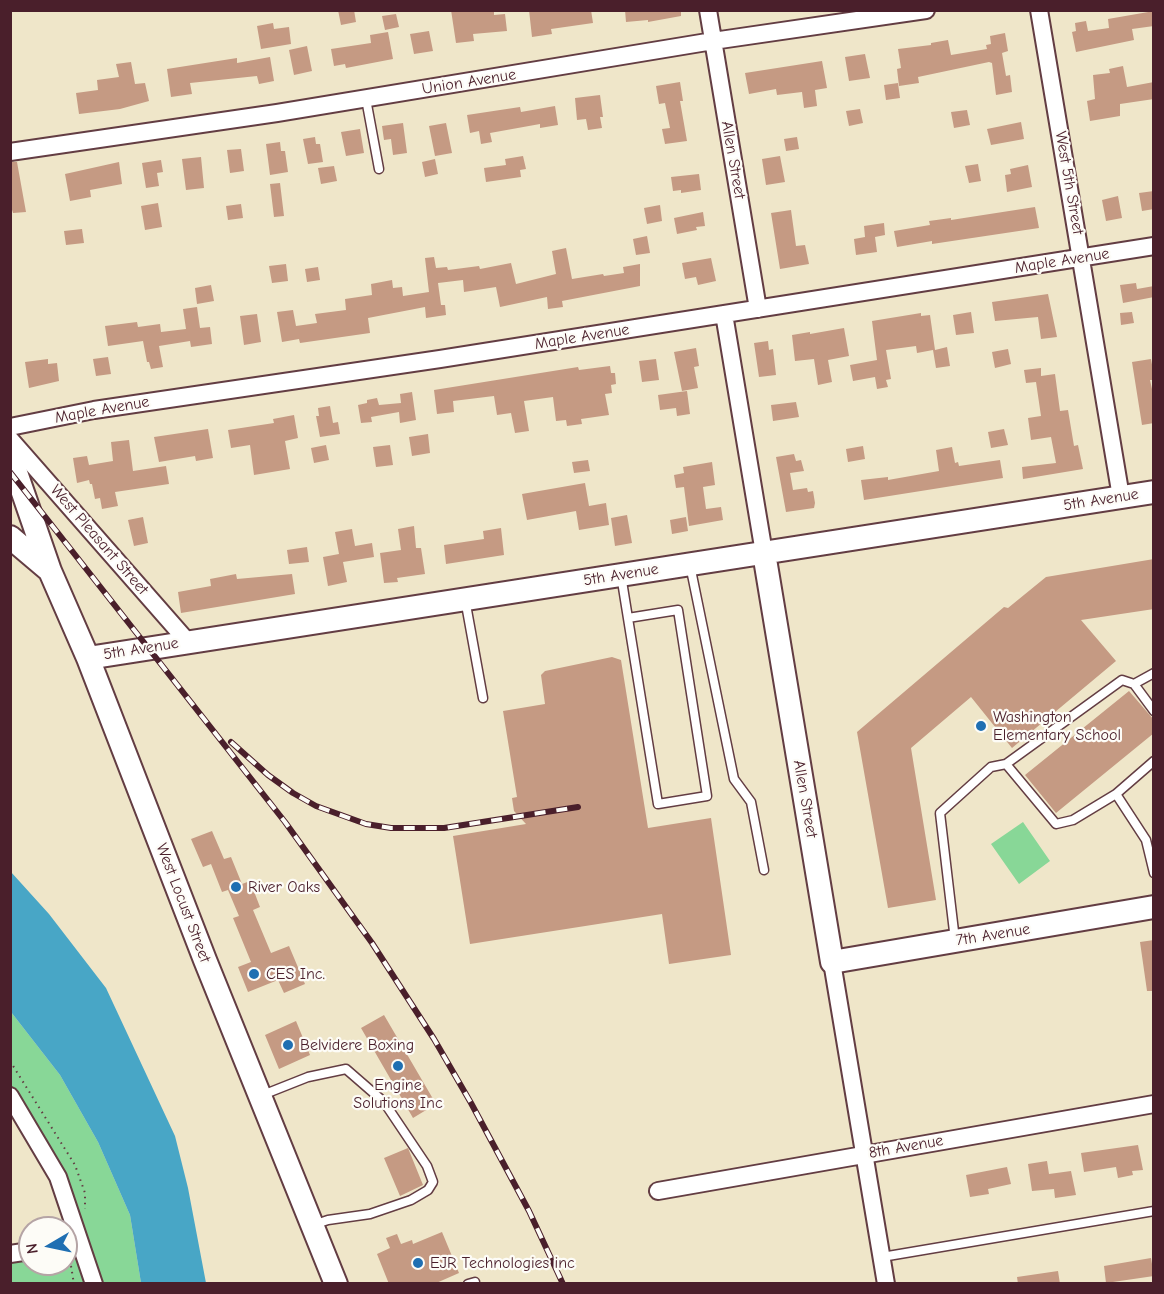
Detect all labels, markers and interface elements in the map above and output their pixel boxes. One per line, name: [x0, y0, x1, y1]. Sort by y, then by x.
street label: Union Avenue: [421, 65, 517, 99]
street label: Allen Street: [717, 120, 749, 200]
street label: West 5th Street: [1050, 130, 1088, 236]
street label: Maple Avenue: [1013, 244, 1111, 278]
street label: Maple Avenue: [533, 320, 631, 354]
street label: Maple Avenue: [53, 392, 151, 428]
street label: West Pleasant Street: [46, 481, 152, 599]
street label: 5th Avenue: [1062, 485, 1140, 515]
street label: 5th Avenue: [582, 560, 660, 590]
street label: 5th Avenue: [102, 634, 180, 664]
place label: Washington Elementary School: [993, 707, 1121, 745]
marker: Washington Elementary School: [974, 719, 988, 733]
street label: Allen Street: [789, 759, 821, 839]
street label: West Locust Street: [151, 841, 215, 965]
place label: River Oaks: [248, 877, 320, 897]
marker: River Oaks: [229, 880, 243, 894]
street label: 7th Avenue: [955, 920, 1031, 950]
place label: CES Inc.: [266, 964, 325, 984]
marker: CES Inc.: [247, 967, 261, 981]
place label: Belvidere Boxing: [300, 1035, 414, 1055]
marker: Belvidere Boxing: [281, 1038, 295, 1052]
marker: Engine Solutions Inc: [391, 1059, 405, 1073]
place label: Engine Solutions Inc: [353, 1075, 443, 1113]
street label: 8th Avenue: [867, 1131, 945, 1163]
north arrow: [18, 1216, 78, 1276]
text: N: [22, 1242, 42, 1255]
place label: EJR Technologies inc: [430, 1253, 575, 1273]
marker: EJR Technologies inc: [411, 1256, 425, 1270]

